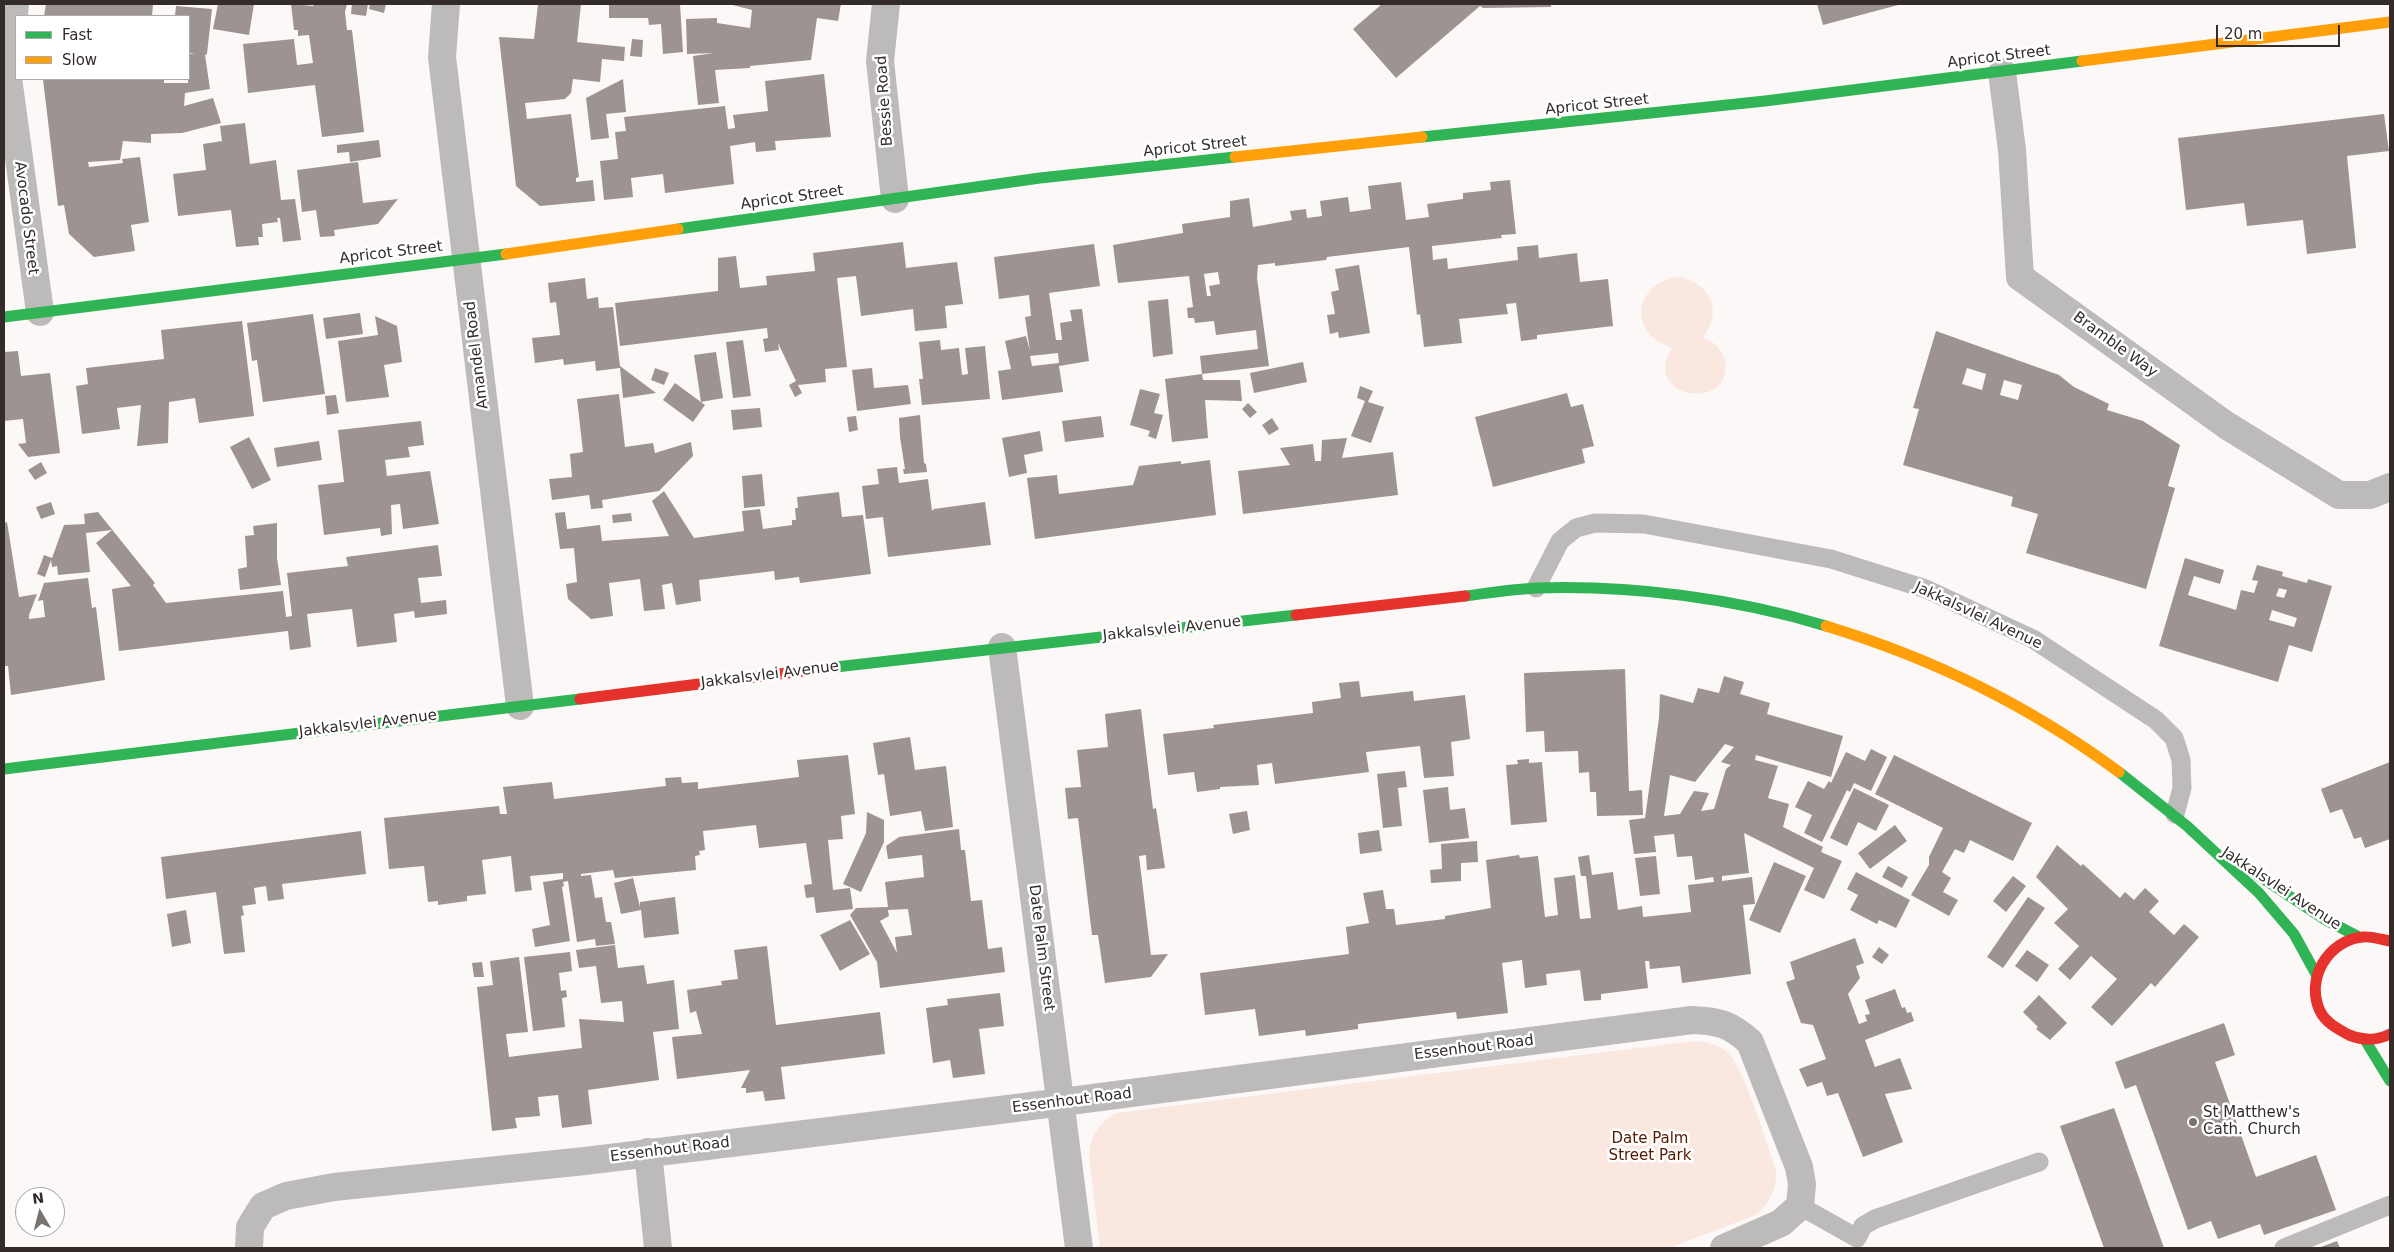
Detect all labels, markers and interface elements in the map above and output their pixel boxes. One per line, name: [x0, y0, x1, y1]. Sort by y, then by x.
legend: [15, 15, 190, 80]
scale bar: [2219, 15, 2343, 47]
text: 20 m: [2224, 25, 2262, 43]
text: Fast: [62, 26, 92, 44]
street label: Apricot Street: [1946, 42, 2052, 72]
text: Slow: [62, 51, 97, 69]
street label: Bessie Road: [873, 55, 897, 147]
street label: Apricot Street: [1544, 91, 1650, 119]
street label: Apricot Street: [1142, 133, 1248, 161]
street label: Avocado Street: [10, 160, 42, 276]
street label: Apricot Street: [739, 182, 845, 214]
street label: Apricot Street: [338, 238, 444, 268]
street label: Amandel Road: [461, 300, 493, 410]
street label: Bramble Way: [2069, 308, 2161, 382]
street label: Jakkalsvlei Avenue: [1911, 579, 2045, 653]
street label: Jakkalsvlei Avenue: [1102, 613, 1242, 645]
street label: Jakkalsvlei Avenue: [700, 658, 840, 692]
street label: Jakkalsvlei Avenue: [298, 707, 438, 741]
street label: Jakkalsvlei Avenue: [2218, 844, 2344, 934]
street label: Date Palm Street: [1024, 884, 1058, 1012]
street label: Essenhout Road: [1413, 1032, 1535, 1064]
street label: Essenhout Road: [1011, 1085, 1133, 1117]
place label: St Matthew's Cath. Church: [2203, 1104, 2301, 1139]
marker: St Matthew's Cath. Church: [2187, 1116, 2199, 1128]
park label: Date Palm Street Park: [1609, 1130, 1691, 1165]
street label: Essenhout Road: [609, 1134, 731, 1166]
north arrow: [15, 1187, 65, 1237]
text: N: [31, 1189, 45, 1207]

